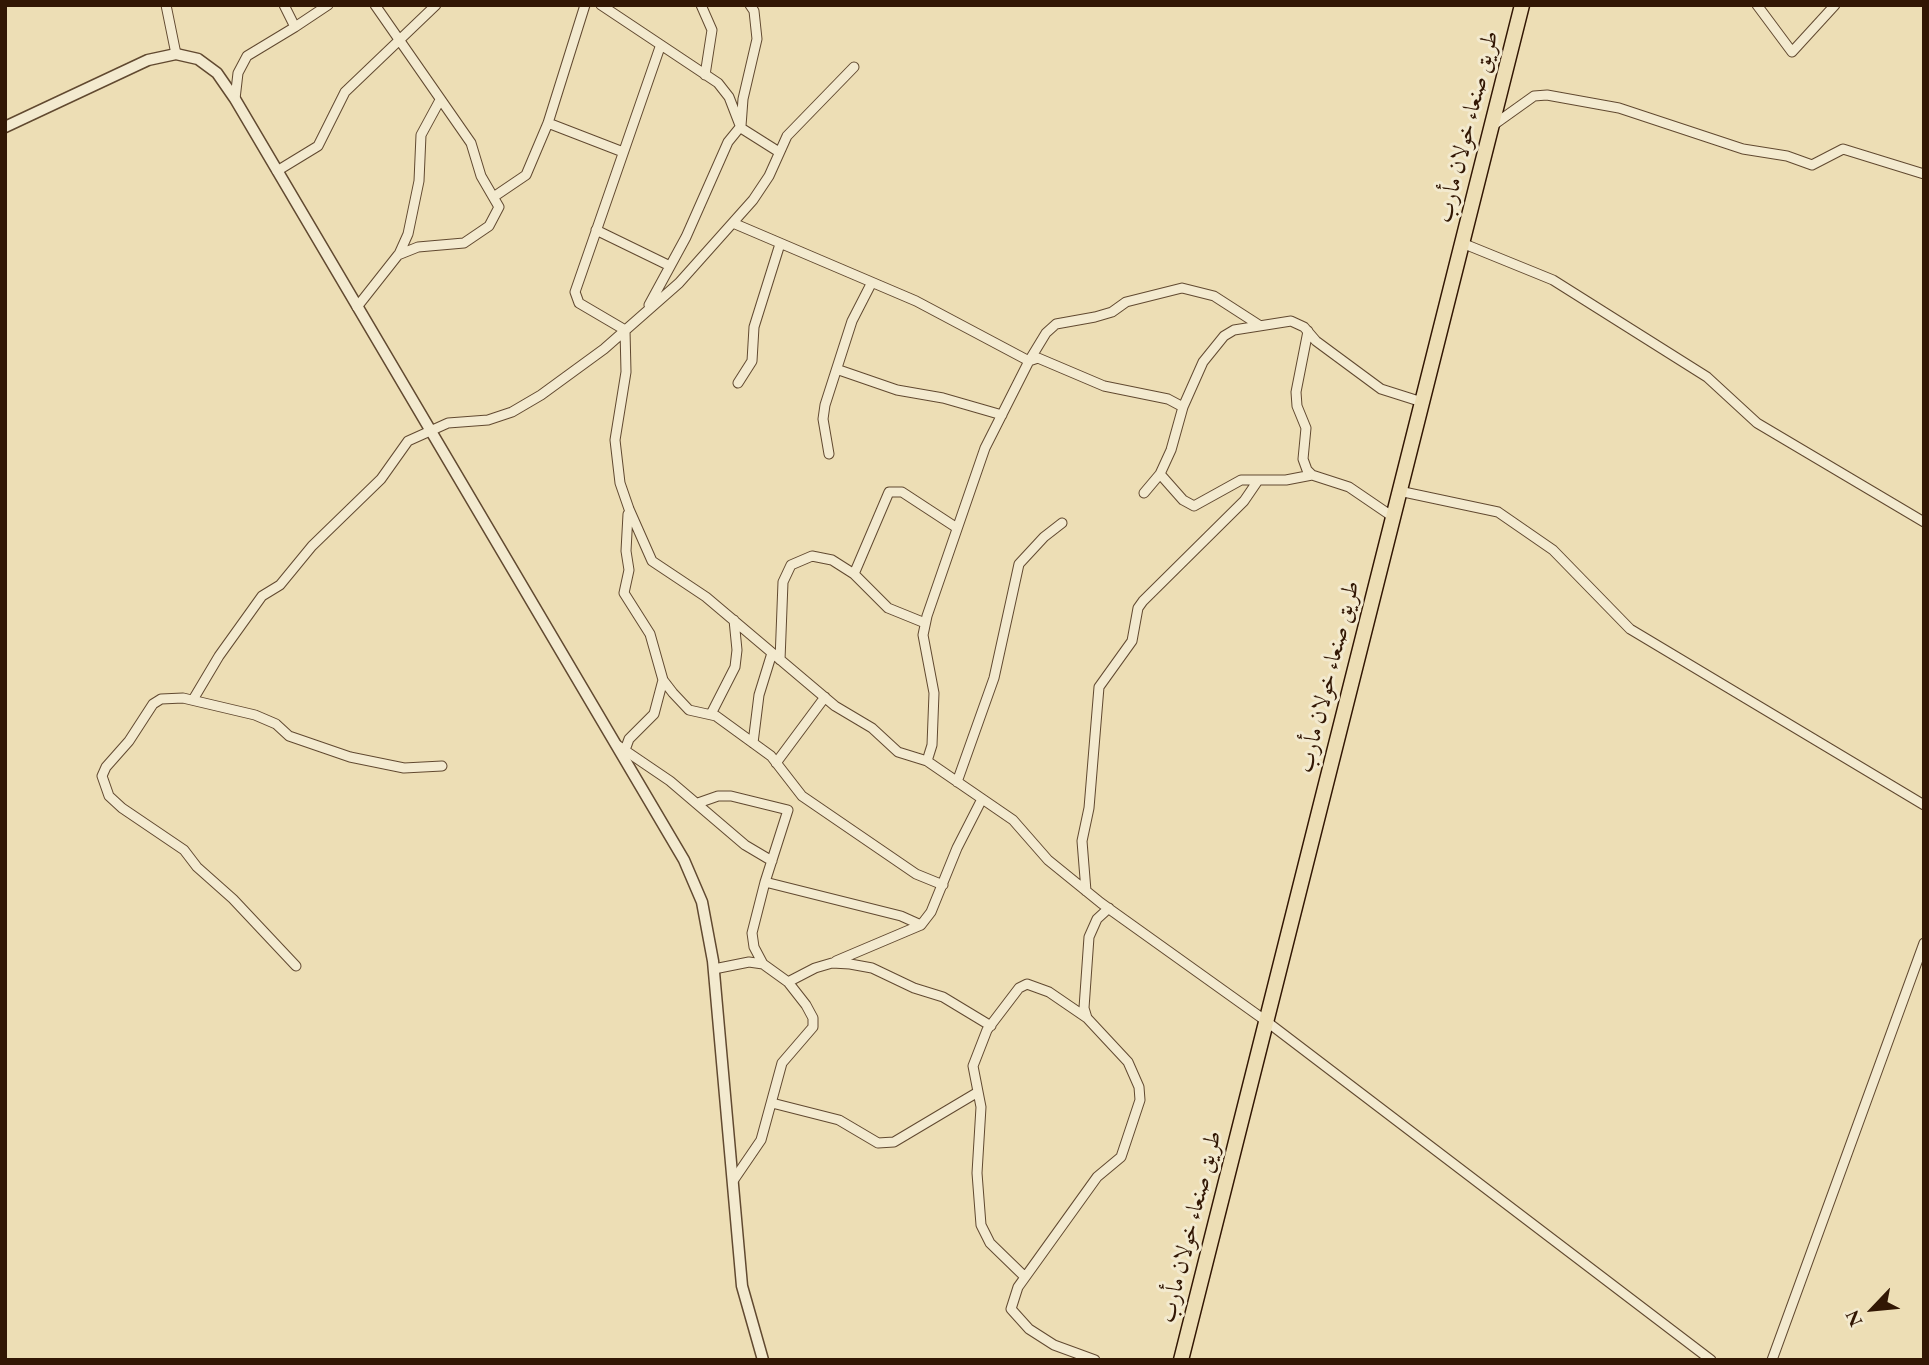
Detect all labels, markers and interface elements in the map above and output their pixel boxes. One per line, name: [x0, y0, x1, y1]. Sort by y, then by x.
street label: طريق صنعاء خولان مأرب: [1431, 28, 1505, 226]
street label: طريق صنعاء خولان مأرب: [1292, 578, 1366, 776]
street label: طريق صنعاء خولان مأرب: [1154, 1128, 1228, 1326]
north arrow: [1838, 1274, 1908, 1344]
text: N: [1839, 1306, 1868, 1331]

